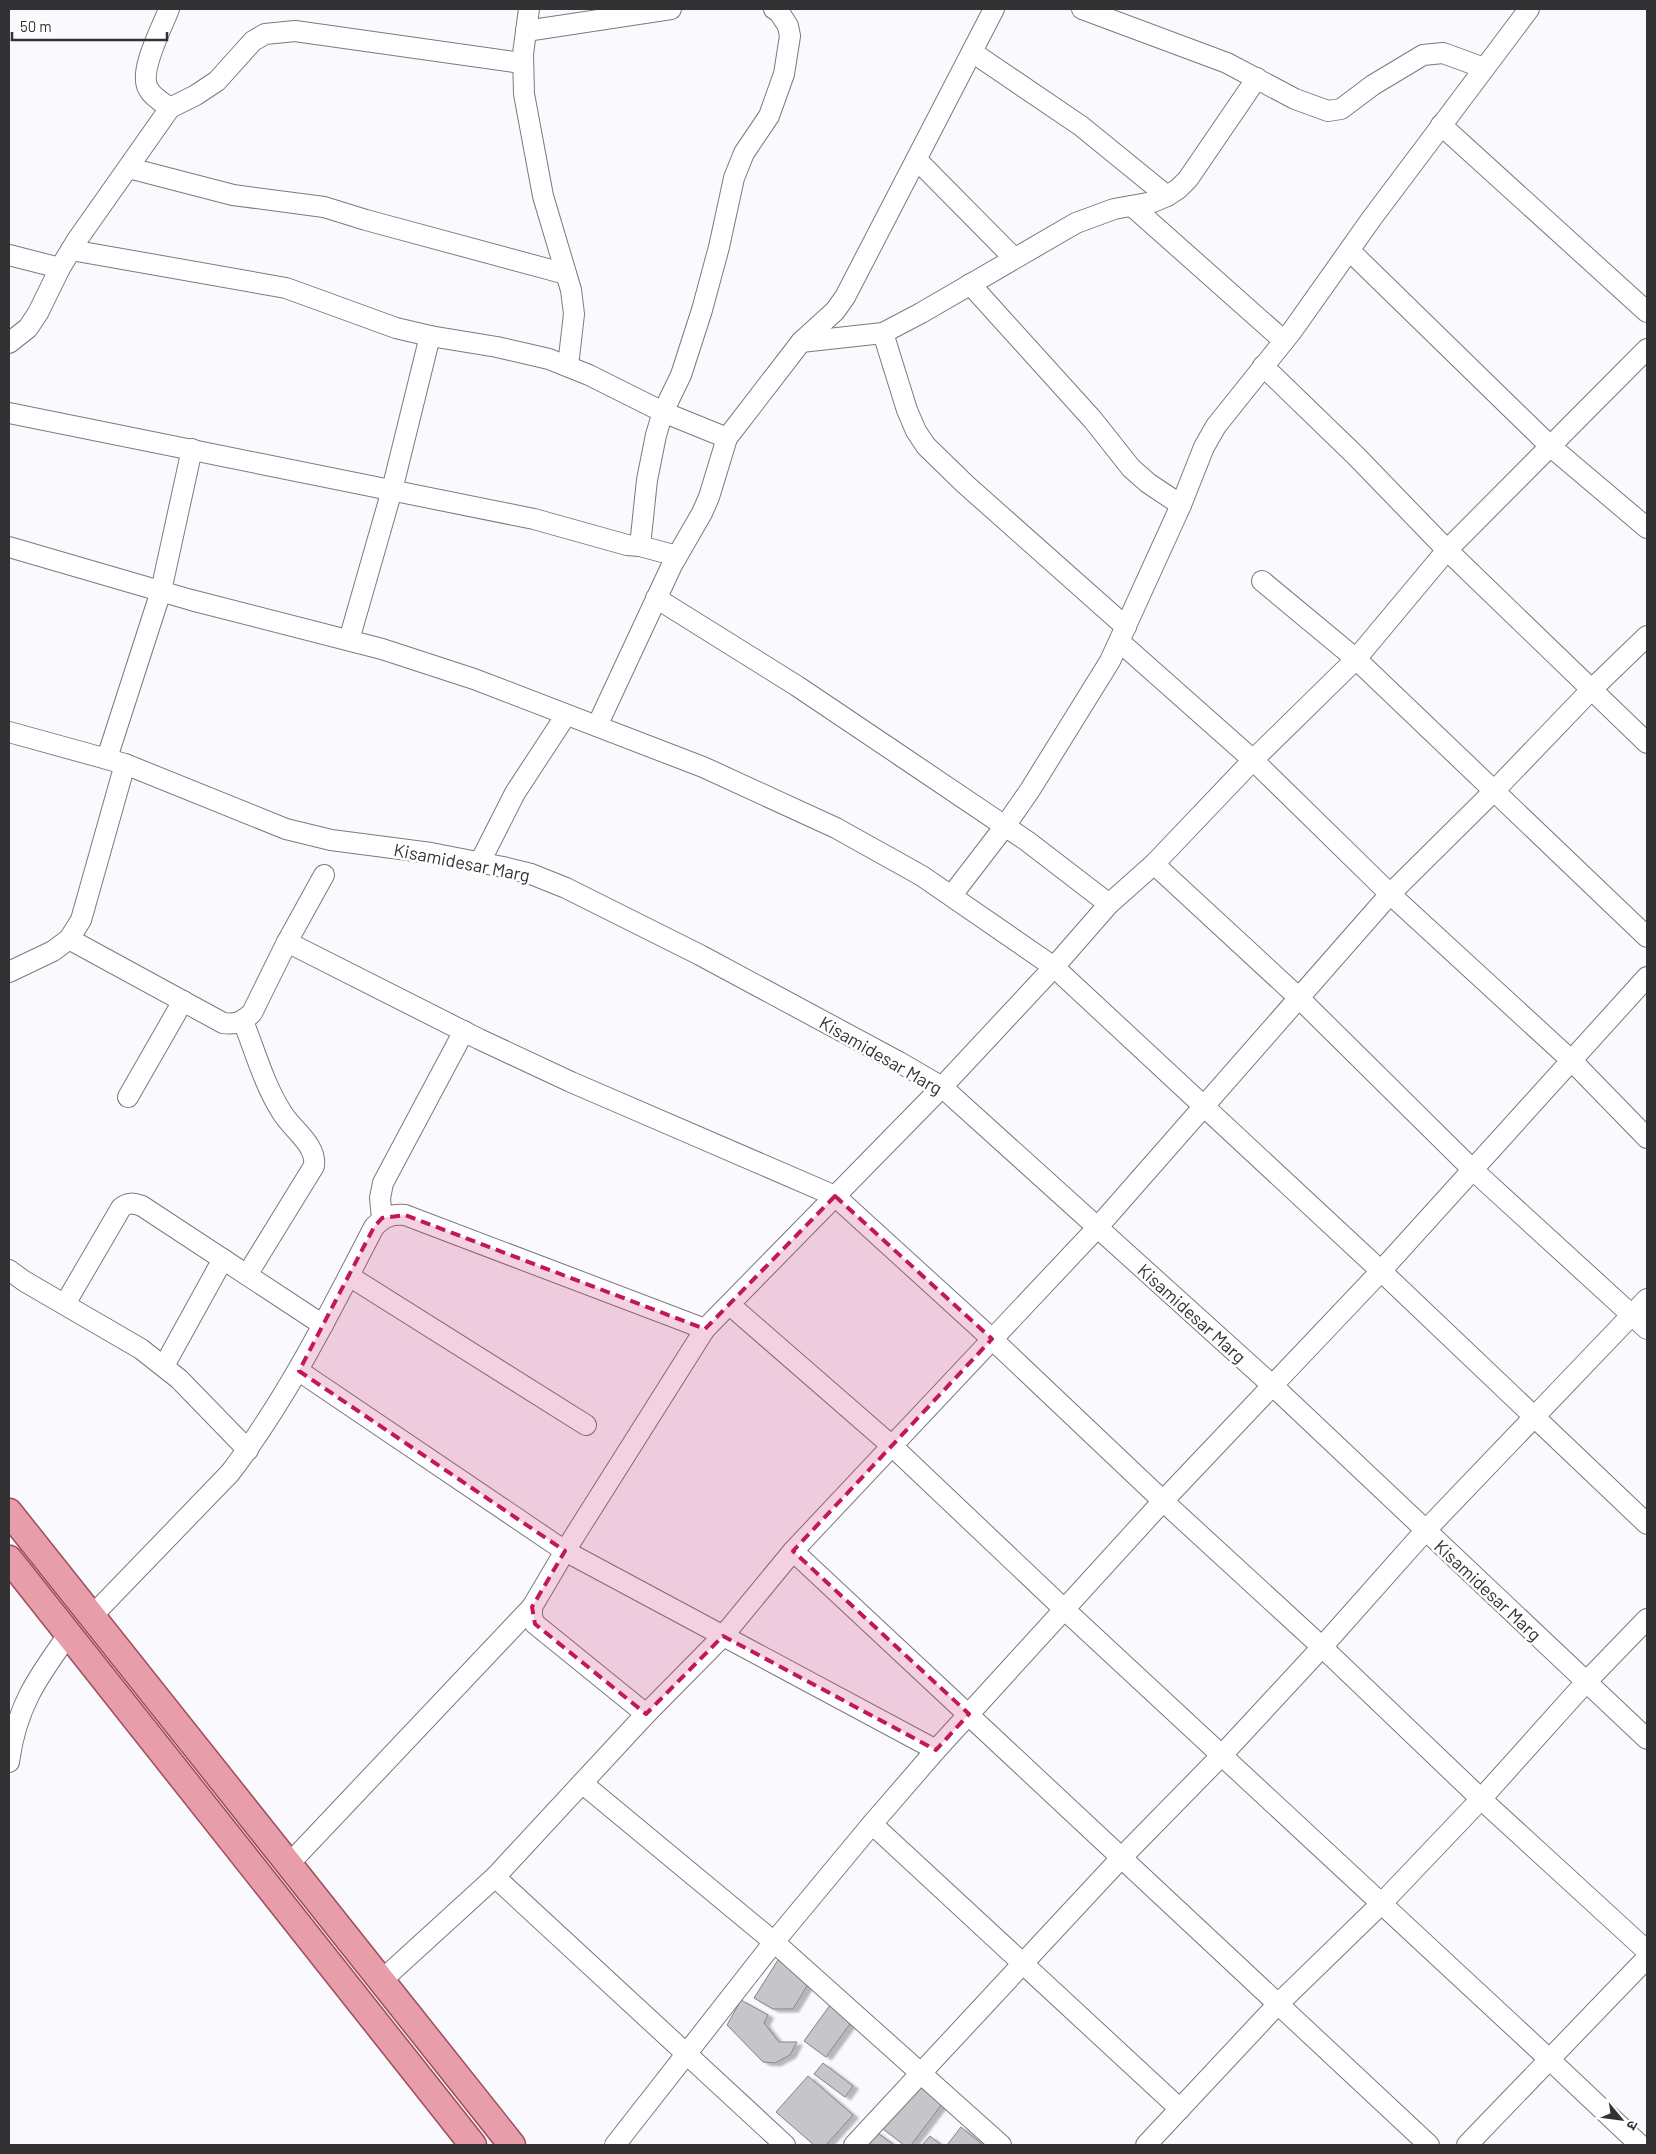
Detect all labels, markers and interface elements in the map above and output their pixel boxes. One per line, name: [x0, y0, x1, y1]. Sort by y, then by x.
scale bar: [12, 10, 168, 42]
text: 50 m: [20, 17, 52, 35]
street label: Kisamidesar Marg: [392, 838, 532, 886]
street label: Kisamidesar Marg: [816, 1011, 946, 1099]
street label: Kisamidesar Marg: [1133, 1259, 1251, 1367]
street label: Kisamidesar Marg: [1430, 1535, 1546, 1645]
north arrow: [1596, 2094, 1646, 2144]
text: उ: [1623, 2118, 1642, 2134]

